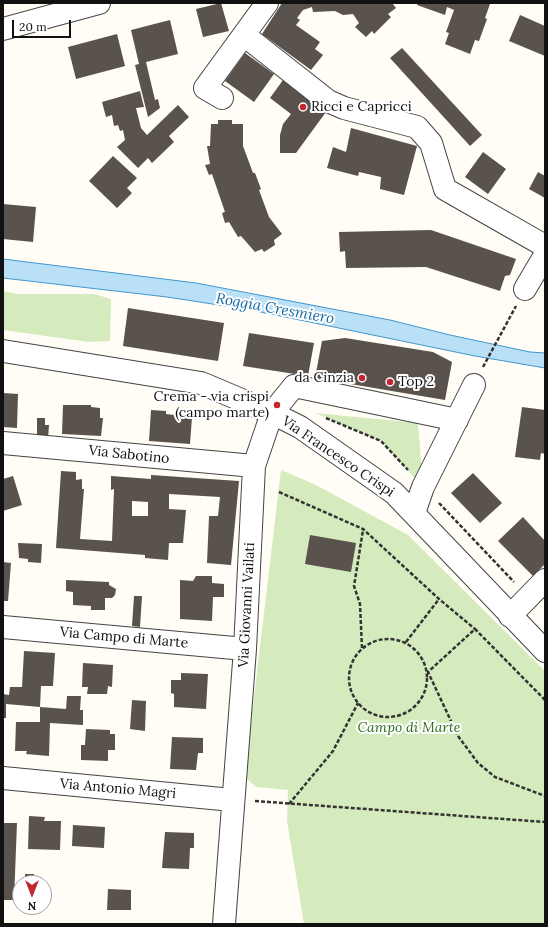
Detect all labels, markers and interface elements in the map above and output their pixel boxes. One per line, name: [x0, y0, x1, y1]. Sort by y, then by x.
scale bar: [14, 12, 73, 38]
text: 20 m: [19, 19, 47, 34]
place label: Ricci e Capricci: [311, 99, 412, 115]
marker: Ricci e Capricci: [298, 102, 308, 112]
water label: Roggia Cresmiero: [214, 290, 336, 328]
place label: da Cinzia: [294, 370, 354, 386]
marker: da Cinzia: [357, 373, 367, 383]
place label: Top 2: [398, 374, 434, 390]
marker: Top 2: [385, 377, 395, 387]
place label: Crema - via crispi (campo marte): [154, 389, 269, 422]
marker: Crema - via crispi (campo marte): [272, 400, 282, 410]
street label: Via Francesco Crispi: [278, 413, 398, 501]
street label: Via Sabotino: [88, 442, 170, 468]
street label: Via Giovanni Vailati: [235, 542, 259, 668]
street label: Via Campo di Marte: [59, 624, 189, 652]
park label: Campo di Marte: [357, 720, 461, 736]
street label: Via Antonio Magri: [59, 776, 177, 802]
north arrow: [12, 875, 52, 915]
text: N: [28, 899, 36, 913]

